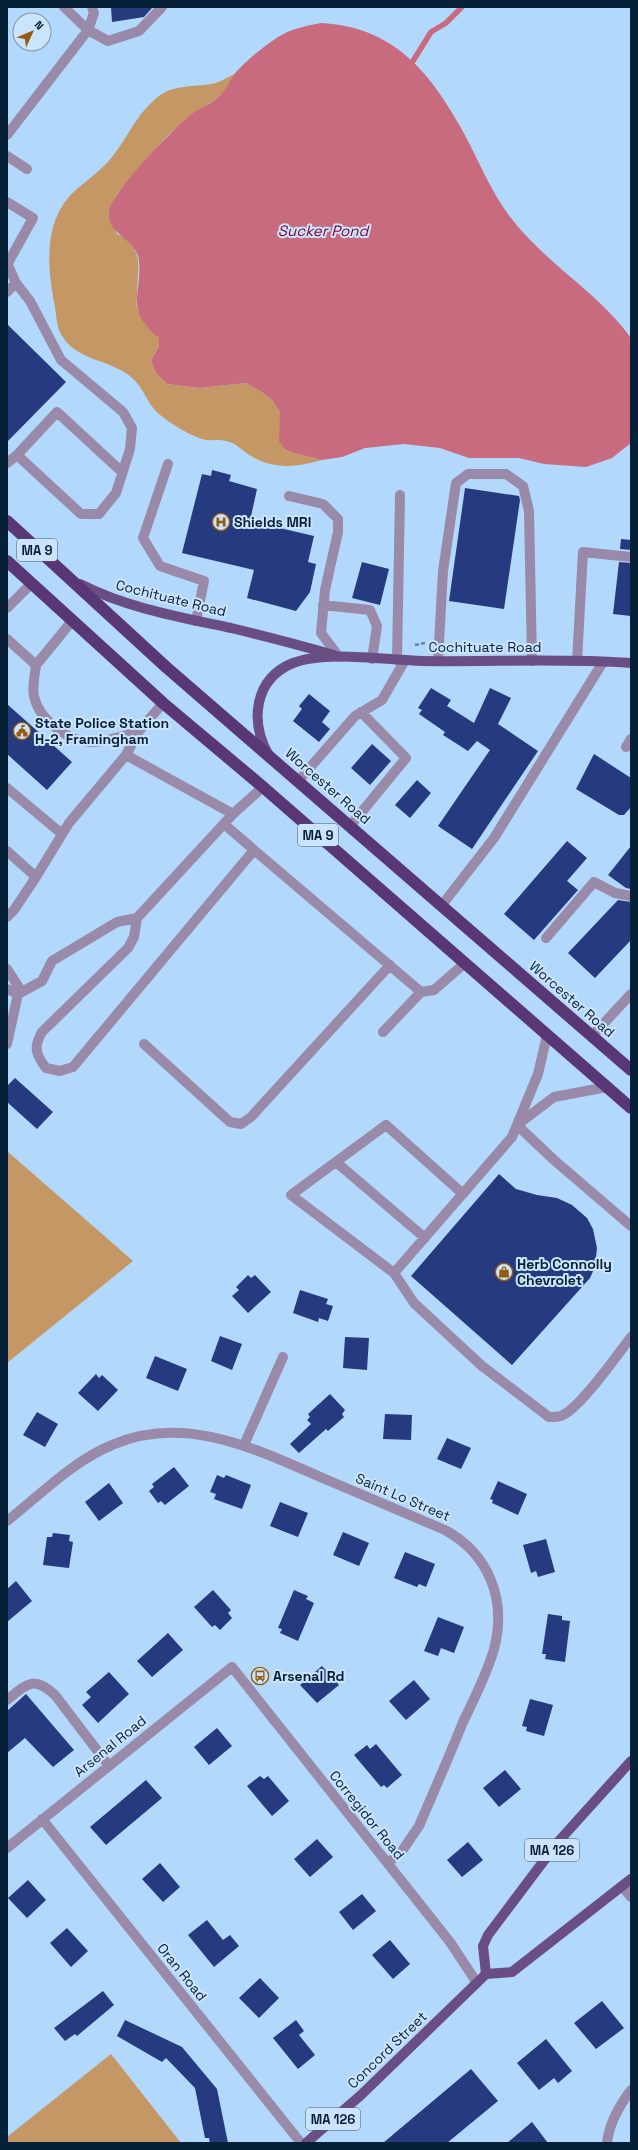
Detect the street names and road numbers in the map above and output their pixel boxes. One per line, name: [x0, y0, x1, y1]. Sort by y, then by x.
road number: MA 9: [17, 539, 57, 561]
street label: Cochituate Road: [114, 576, 228, 620]
street label: Cochituate Road: [428, 638, 542, 656]
street label: Worcester Road: [282, 744, 374, 828]
road number: MA 9: [298, 824, 338, 846]
street label: Worcester Road: [526, 957, 618, 1041]
street label: Saint Lo Street: [353, 1469, 453, 1525]
street label: Arsenal Road: [70, 1711, 150, 1781]
street label: Corregidor Road: [326, 1767, 408, 1863]
road number: MA 126: [525, 1839, 579, 1861]
street label: Oran Road: [153, 1940, 211, 2004]
street label: Concord Street: [343, 2008, 431, 2092]
road number: MA 126: [306, 2108, 360, 2130]

